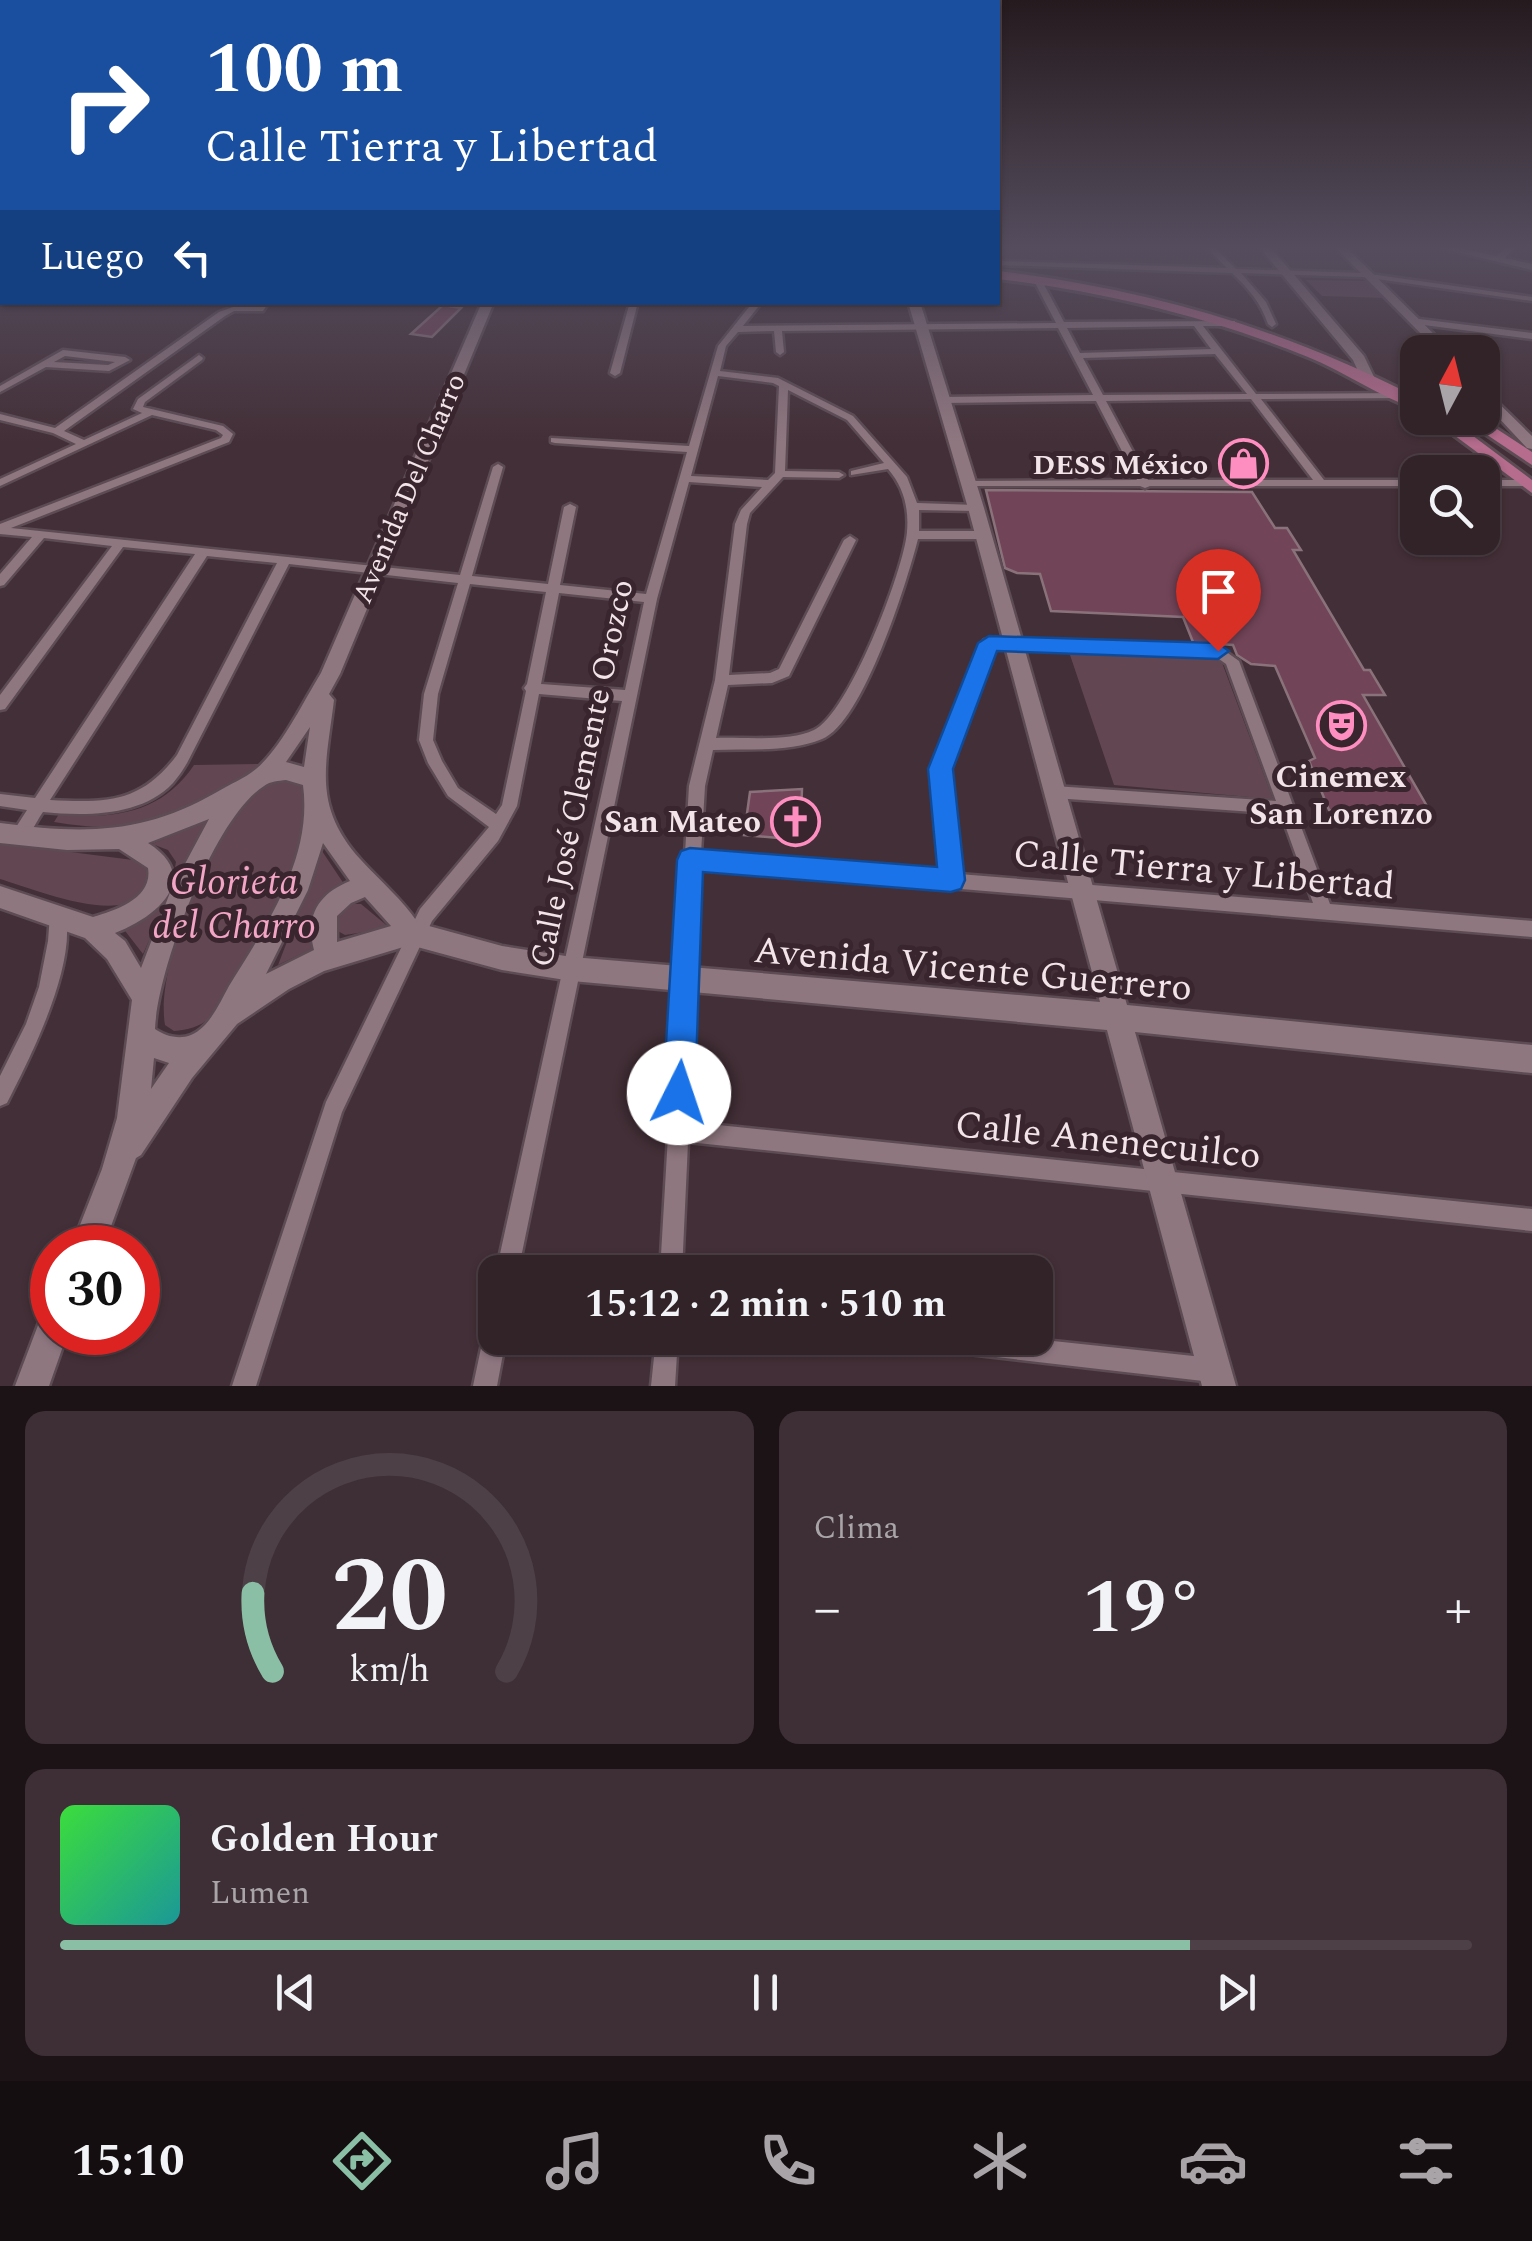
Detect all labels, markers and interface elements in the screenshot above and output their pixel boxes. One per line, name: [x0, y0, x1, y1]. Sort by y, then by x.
text: 100 m: [205, 17, 403, 123]
icon: right: [40, 40, 170, 170]
text: Calle Tierra y Libertad: [205, 113, 658, 182]
text: Luego: [40, 229, 145, 287]
icon: left: [165, 230, 220, 285]
north arrow: [1400, 335, 1500, 435]
map controls: [1400, 335, 1500, 555]
street label: Avenida Del Charro: [341, 367, 477, 610]
shop icon: DESS México: [1217, 438, 1269, 490]
place label: DESS México: [1033, 444, 1208, 487]
button: search: [1400, 455, 1500, 555]
pin: [1176, 549, 1261, 652]
icon: arrive: [1191, 564, 1246, 619]
street label: Calle José Clemente Orozco: [517, 575, 648, 972]
theatre icon: Cinemex San Lorenzo: [1315, 700, 1367, 752]
place label: Cinemex San Lorenzo: [1249, 753, 1433, 839]
church icon: San Mateo: [770, 795, 822, 847]
place label: San Mateo: [604, 798, 761, 847]
street label: Calle Tierra y Libertad: [1011, 825, 1397, 917]
park label: Glorieta del Charro: [152, 854, 316, 956]
street label: Avenida Vicente Guerrero: [751, 922, 1194, 1018]
position arrow: [627, 1041, 731, 1145]
street label: Calle Anenecuilco: [952, 1096, 1264, 1186]
speed limit sign: 30: [30, 1225, 160, 1355]
text: 15:12 · 2 min · 510 m: [585, 1276, 946, 1334]
text: Clima: [814, 1504, 899, 1553]
text: 20: [331, 1519, 448, 1677]
text: 19°: [1082, 1552, 1204, 1666]
text: −: [814, 1568, 841, 1651]
text: +: [1444, 1568, 1472, 1651]
text: km/h: [349, 1643, 429, 1698]
text: Golden Hour: [210, 1811, 437, 1869]
text: Lumen: [210, 1869, 310, 1918]
icon: previous: [268, 1965, 323, 2020]
icon: pause: [738, 1965, 793, 2020]
icon: next: [1209, 1965, 1264, 2020]
icon: directions: [327, 2126, 397, 2196]
icon: music: [540, 2126, 610, 2196]
icon: phone: [753, 2126, 823, 2196]
icon: climate: [965, 2126, 1035, 2196]
icon: car: [1178, 2126, 1248, 2196]
icon: filters: [1391, 2126, 1461, 2196]
text: 15:10: [71, 2127, 184, 2196]

